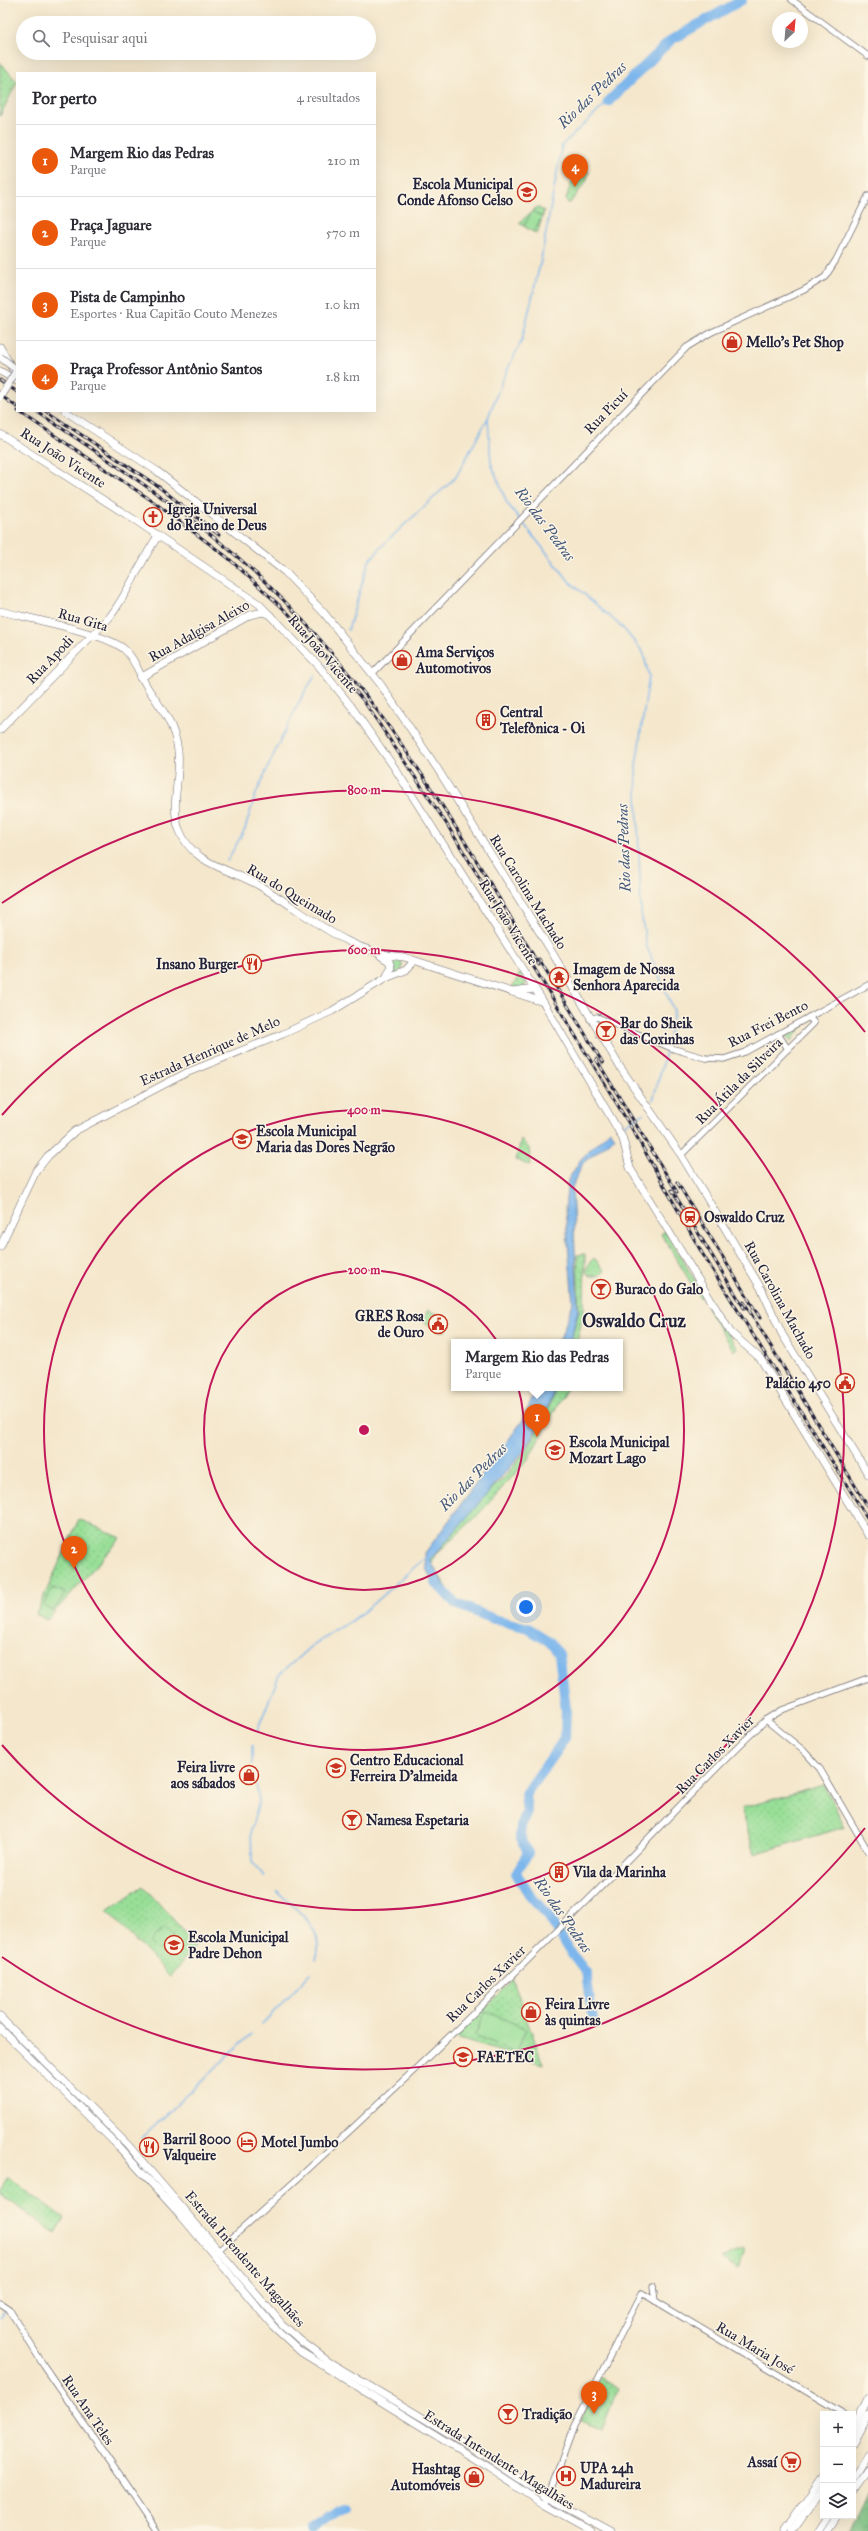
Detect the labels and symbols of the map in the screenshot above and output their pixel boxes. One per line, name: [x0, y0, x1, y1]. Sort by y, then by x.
north arrow: [772, 12, 808, 48]
water label: Rio das Pedras: [553, 57, 630, 133]
pin: 4: [562, 154, 588, 187]
place label: Escola Municipal Conde Afonso Celso: [397, 176, 514, 209]
school or university icon: Escola Municipal Conde Afonso Celso: [516, 181, 538, 203]
shop icon: Mello's Pet Shop: [721, 331, 743, 353]
place label: Mello's Pet Shop: [746, 334, 844, 352]
street label: Rua Picuí: [581, 385, 632, 438]
street label: Rua João Vicente: [17, 424, 109, 493]
water label: Rio das Pedras: [511, 483, 579, 565]
place label: Igreja Universal do Reino de Deus: [167, 501, 267, 534]
church icon: Igreja Universal do Reino de Deus: [142, 506, 164, 528]
street label: Rua Adalgisa Aleixo: [146, 596, 252, 666]
street label: Rua Gita: [56, 605, 110, 635]
street label: Rua João Vicente: [284, 611, 362, 697]
street label: Rua Apodi: [23, 632, 77, 688]
place label: Ama Serviços Automotivos: [415, 644, 494, 677]
shop icon: Ama Serviços Automotivos: [391, 649, 413, 671]
place label: Central Telefônica - Oi: [499, 704, 585, 737]
building icon: Central Telefônica - Oi: [475, 709, 497, 731]
text: 800 m: [347, 783, 381, 797]
water label: Rio das Pedras: [613, 803, 635, 893]
street label: Rua Carolina Machado: [486, 831, 570, 953]
street label: Rua do Queimado: [244, 860, 340, 928]
street label: Rua João Vicente: [474, 876, 541, 969]
text: 600 m: [348, 943, 381, 957]
restaurant icon: Insano Burger: [241, 953, 263, 975]
place label: Insano Burger: [156, 956, 239, 974]
place label: Imagem de Nossa Senhora Aparecida: [573, 961, 681, 995]
temple icon: Imagem de Nossa Senhora Aparecida: [548, 966, 570, 988]
street label: Rua Frei Bento: [725, 997, 811, 1051]
street label: Estrada Henrique de Melo: [137, 1012, 283, 1090]
place label: Bar do Sheik das Coxinhas: [620, 1015, 694, 1048]
bar icon: Bar do Sheik das Coxinhas: [595, 1020, 617, 1042]
street label: Rua Átila da Silveira: [691, 1033, 786, 1128]
text: 400 m: [347, 1103, 382, 1118]
place label: Escola Municipal Maria das Dores Negrão: [256, 1123, 395, 1157]
school or university icon: Escola Municipal Maria das Dores Negrão: [231, 1128, 253, 1150]
station icon: Oswaldo Cruz: [679, 1206, 701, 1228]
place label: Oswaldo Cruz: [704, 1209, 785, 1226]
street label: Rua Carolina Machado: [741, 1238, 819, 1362]
text: 200 m: [348, 1263, 381, 1277]
bar icon: Buraco do Galo: [590, 1278, 612, 1300]
place label: Buraco do Galo: [615, 1281, 703, 1298]
place label: GRES Rosa de Ouro: [355, 1308, 425, 1341]
district label: Oswaldo Cruz: [582, 1310, 686, 1332]
public building icon: GRES Rosa de Ouro: [427, 1313, 449, 1335]
public building icon: Palácio 450: [834, 1372, 856, 1394]
place label: Palácio 450: [765, 1375, 831, 1393]
pin: 1: [524, 1404, 550, 1437]
centre of rings: [357, 1423, 371, 1437]
place label: Escola Municipal Mozart Lago: [569, 1434, 671, 1468]
water label: Rio das Pedras: [435, 1439, 511, 1515]
school or university icon: Escola Municipal Mozart Lago: [544, 1439, 566, 1461]
pin: 2: [61, 1536, 87, 1569]
your location: [516, 1597, 536, 1617]
street label: Rua Carlos Xavier: [672, 1712, 758, 1798]
place label: Centro Educacional Ferreira D'almeida: [350, 1752, 465, 1785]
school or university icon: Centro Educacional Ferreira D'almeida: [325, 1757, 347, 1779]
place label: Feira livre aos sábados: [171, 1759, 235, 1792]
shop icon: Feira livre aos sábados: [238, 1764, 260, 1786]
bar icon: Namesa Espetaria: [341, 1809, 363, 1831]
place label: Namesa Espetaria: [366, 1812, 470, 1830]
building icon: Vila da Marinha: [548, 1861, 570, 1883]
place label: Vila da Marinha: [572, 1864, 667, 1881]
water label: Rio das Pedras: [530, 1873, 596, 1957]
place label: Escola Municipal Padre Dehon: [188, 1929, 290, 1962]
school or university icon: Escola Municipal Padre Dehon: [163, 1934, 185, 1956]
street label: Rua Carlos Xavier: [443, 1941, 530, 2026]
place label: Feira Livre às quintas: [545, 1996, 610, 2030]
shop icon: Feira Livre às quintas: [520, 2001, 542, 2023]
school or university icon: FAETEC: [452, 2046, 474, 2068]
place label: FAETEC: [477, 2049, 534, 2066]
place label: Barril 8000 Valqueire: [162, 2131, 231, 2165]
hotel icon: Motel Jumbo: [236, 2131, 258, 2153]
place label: Motel Jumbo: [261, 2134, 338, 2152]
restaurant icon: Barril 8000 Valqueire: [138, 2136, 160, 2158]
street label: Estrada Intendente Magalhães: [181, 2188, 309, 2330]
street label: Rua Maria José: [712, 2318, 797, 2379]
street label: Rua Ana Teles: [58, 2372, 118, 2448]
pin: 3: [581, 2381, 607, 2414]
bar icon: Tradição: [497, 2403, 519, 2425]
place label: Tradição: [521, 2406, 572, 2424]
street label: Estrada Intendente Magalhães: [421, 2407, 577, 2513]
supermarket icon: Assaí: [780, 2451, 802, 2473]
place label: Assaí: [747, 2454, 778, 2471]
place label: UPA 24h Madureira: [580, 2460, 642, 2493]
place label: Hashtag Automóveis: [390, 2461, 460, 2494]
hospital icon: UPA 24h Madureira: [555, 2465, 577, 2487]
shop icon: Hashtag Automóveis: [463, 2466, 485, 2488]

